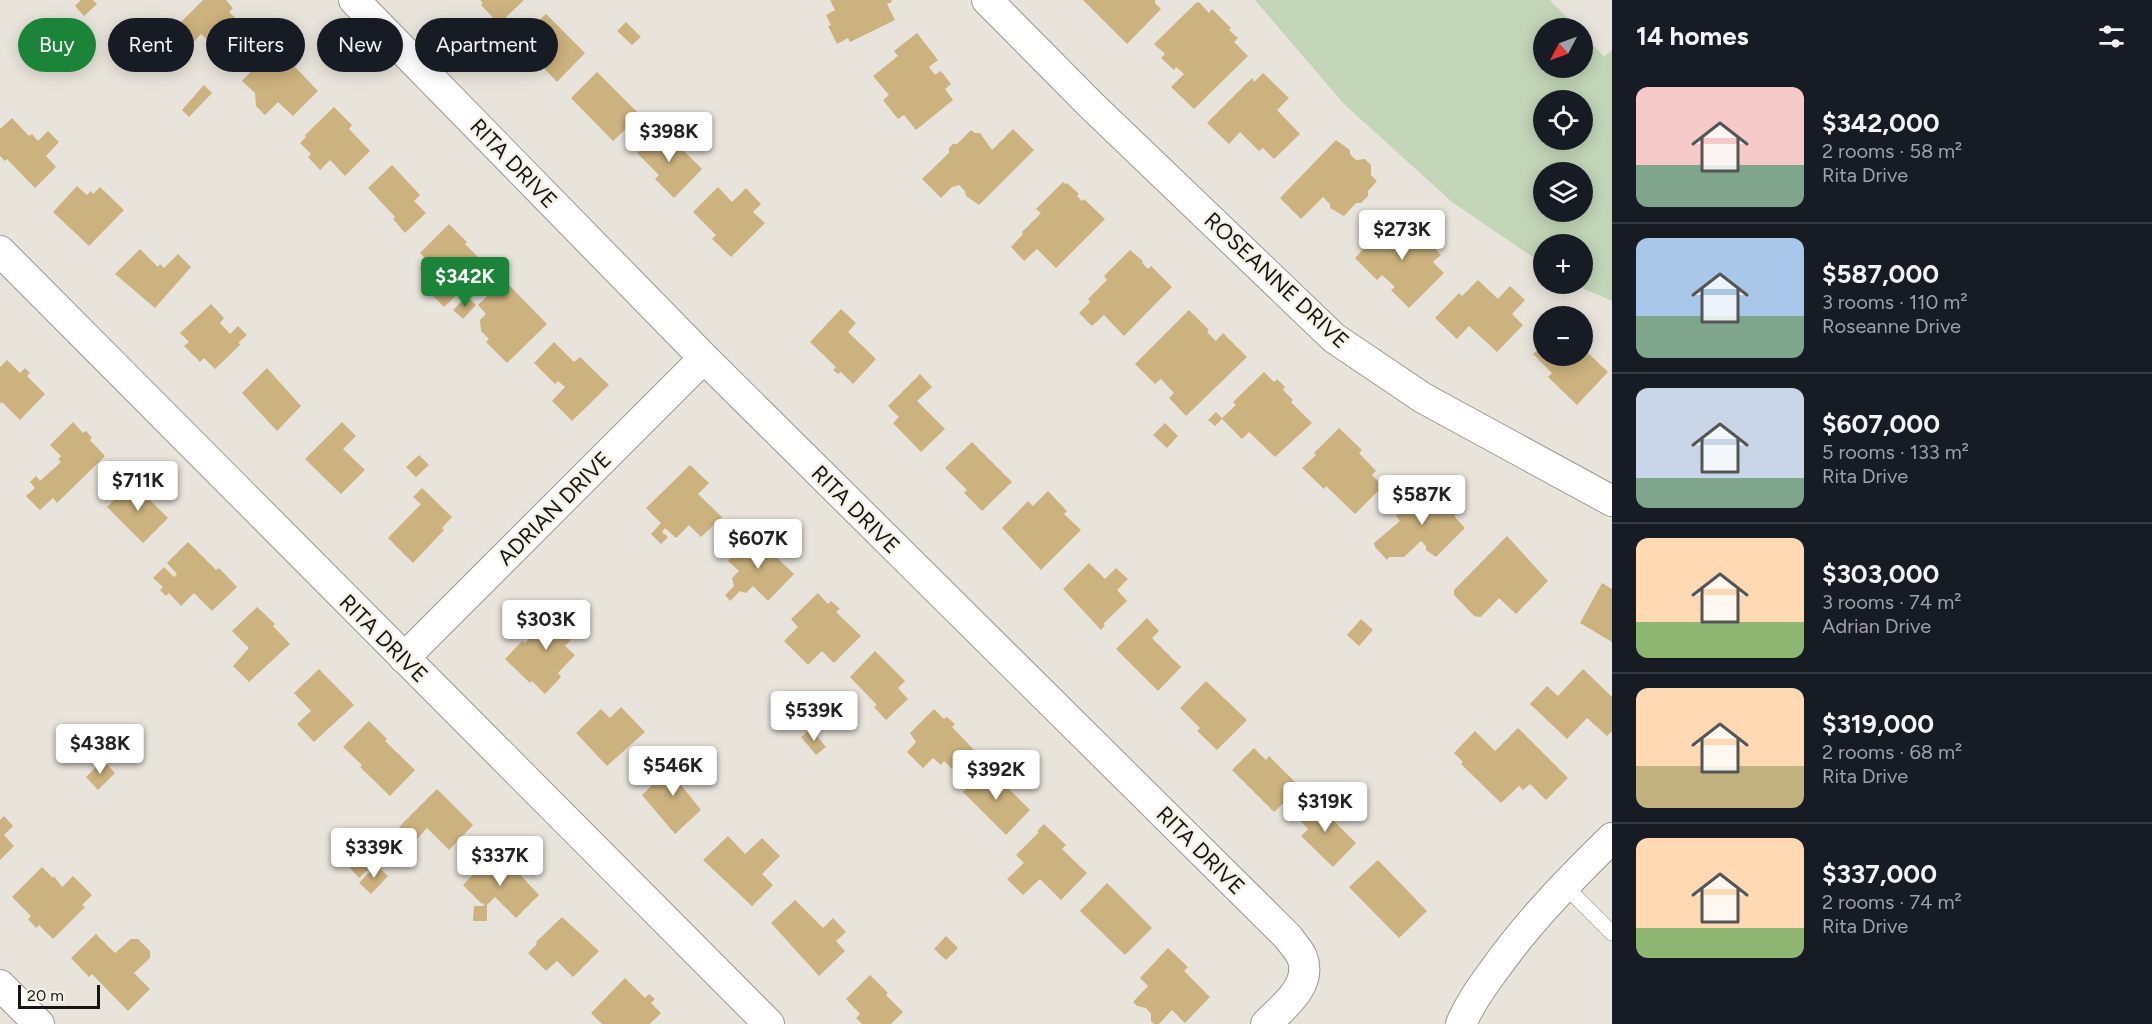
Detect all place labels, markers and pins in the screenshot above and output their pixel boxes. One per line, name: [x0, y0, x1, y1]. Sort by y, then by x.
pin: $398K: [627, 112, 711, 163]
pin: $273K: [1360, 210, 1444, 261]
pin: $342K: [423, 257, 507, 308]
pin: $711K: [96, 461, 180, 512]
pin: $587K: [1380, 475, 1464, 526]
pin: $607K: [716, 519, 800, 570]
pin: $303K: [504, 600, 588, 651]
pin: $539K: [772, 691, 856, 742]
pin: $438K: [58, 724, 142, 775]
pin: $546K: [631, 746, 715, 797]
pin: $392K: [954, 750, 1038, 801]
pin: $319K: [1283, 782, 1367, 833]
pin: $339K: [332, 828, 416, 879]
pin: $337K: [458, 836, 542, 887]

